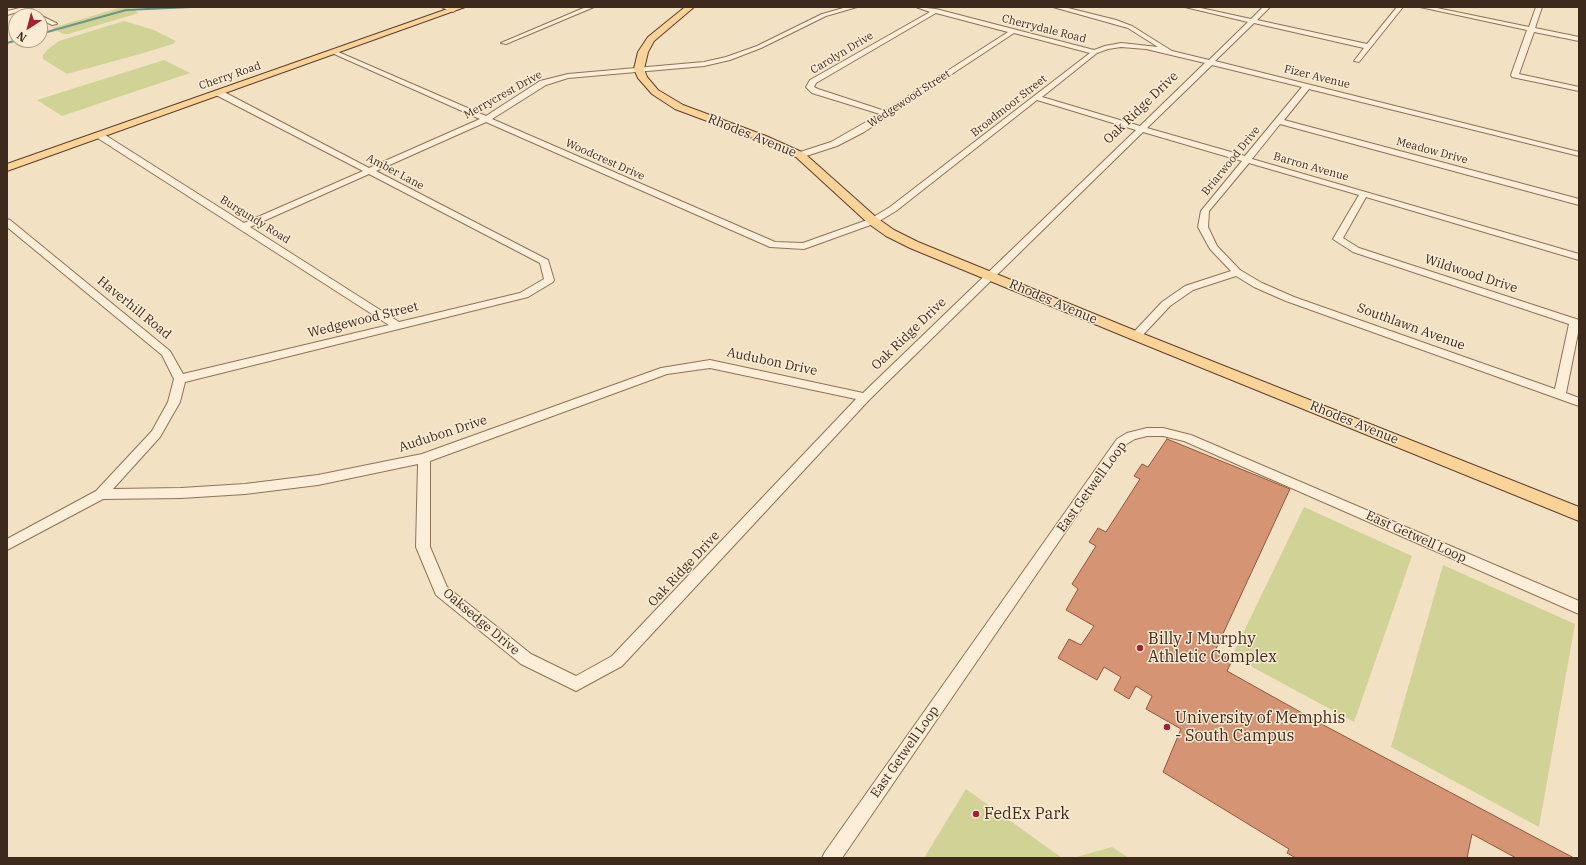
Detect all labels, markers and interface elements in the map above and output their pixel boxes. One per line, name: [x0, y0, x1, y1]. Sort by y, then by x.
north arrow: [8, 8, 48, 48]
street label: Cherrydale Road: [1000, 12, 1088, 46]
text: N: [14, 29, 29, 45]
street label: Carolyn Drive: [808, 29, 876, 77]
street label: Cherry Road: [197, 59, 263, 93]
street label: Fizer Avenue: [1283, 62, 1351, 92]
street label: Wedgewood Street: [865, 67, 953, 131]
street label: Merrycrest Drive: [462, 68, 544, 122]
street label: Oak Ridge Drive: [1100, 69, 1182, 147]
street label: Broadmoor Street: [968, 72, 1050, 140]
street label: Rhodes Avenue: [705, 111, 799, 161]
street label: Briarwood Drive: [1199, 124, 1263, 198]
street label: Meadow Drive: [1395, 135, 1469, 167]
street label: Woodcrest Drive: [563, 137, 647, 183]
street label: Barron Avenue: [1272, 150, 1350, 184]
street label: Amber Lane: [364, 151, 426, 193]
street label: Burgundy Road: [218, 193, 292, 247]
street label: Wildwood Drive: [1422, 252, 1520, 296]
street label: Haverhill Road: [94, 273, 174, 343]
street label: Rhodes Avenue: [1007, 276, 1099, 328]
street label: Oak Ridge Drive: [868, 295, 950, 373]
street label: Wedgewood Street: [306, 299, 420, 341]
street label: Southlawn Avenue: [1355, 300, 1467, 354]
street label: Audubon Drive: [725, 345, 819, 379]
street label: Rhodes Avenue: [1307, 398, 1401, 448]
street label: Audubon Drive: [397, 412, 489, 456]
street label: East Getwell Loop: [1054, 439, 1130, 535]
street label: East Getwell Loop: [1363, 508, 1469, 566]
street label: Oak Ridge Drive: [645, 528, 723, 610]
street label: Oaksedge Drive: [440, 585, 522, 659]
place label: Billy J Murphy Athletic Complex: [1148, 629, 1277, 667]
marker: Billy J Murphy Athletic Complex: [1135, 643, 1145, 653]
street label: East Getwell Loop: [867, 703, 943, 801]
place label: University of Memphis - South Campus: [1175, 708, 1345, 746]
marker: University of Memphis - South Campus: [1162, 722, 1172, 732]
place label: FedEx Park: [984, 804, 1070, 824]
marker: FedEx Park: [971, 809, 981, 819]

